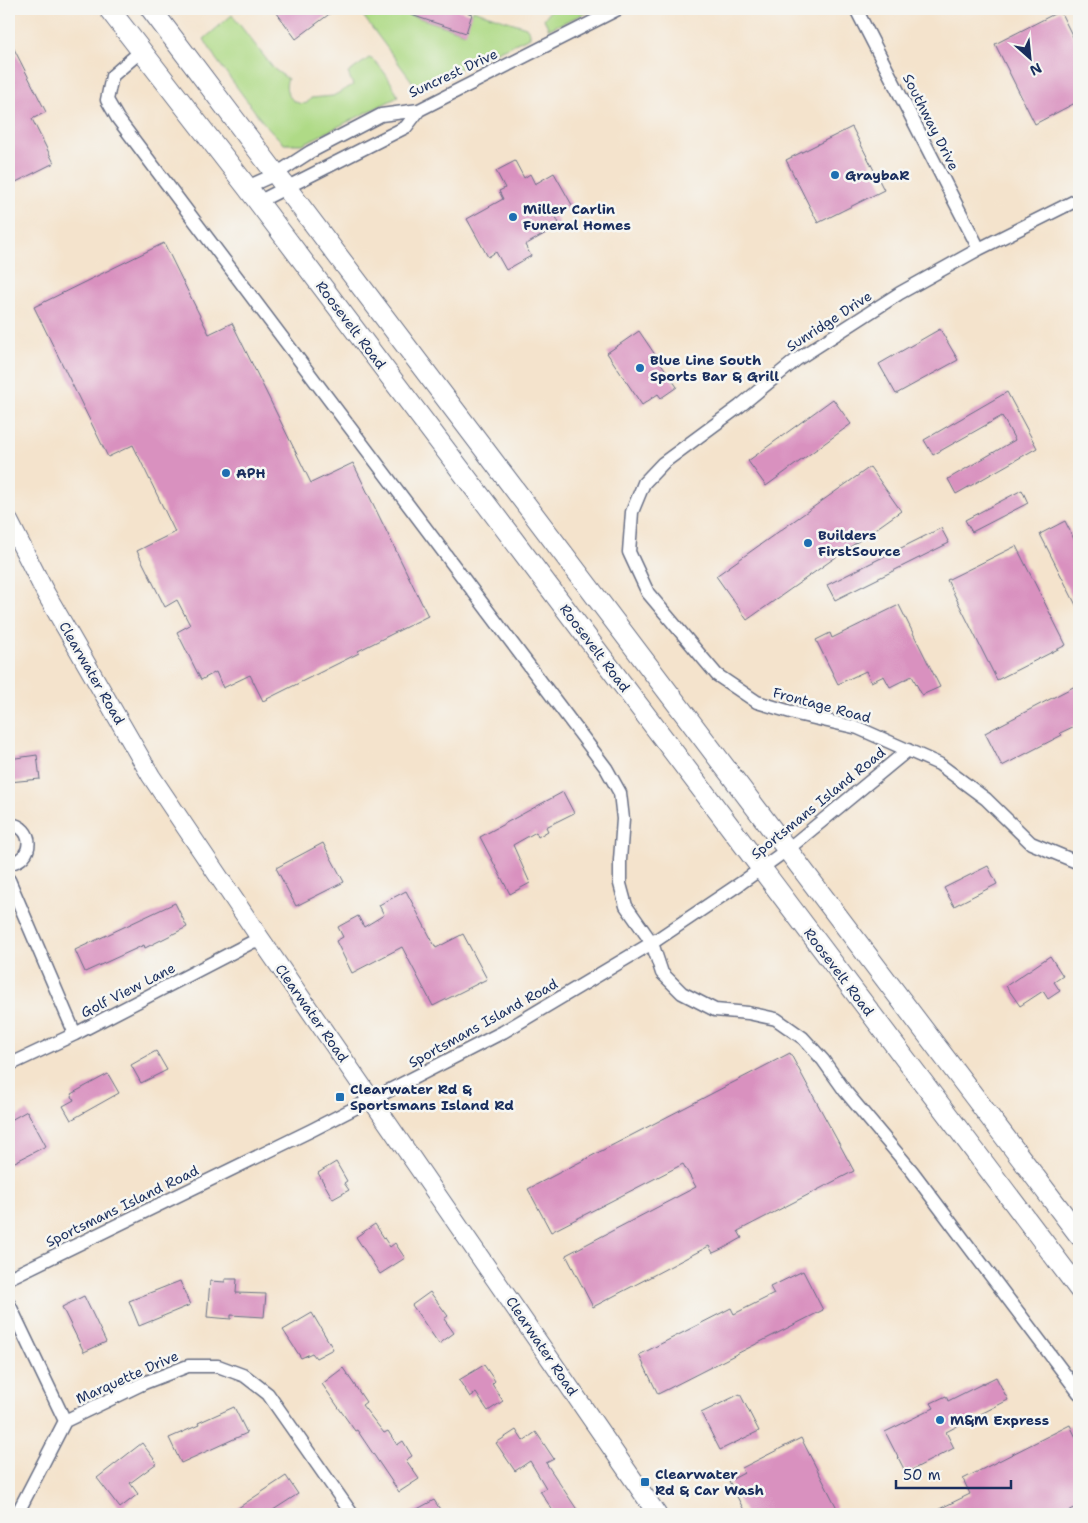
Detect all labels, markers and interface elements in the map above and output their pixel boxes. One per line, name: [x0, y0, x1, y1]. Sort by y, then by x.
north arrow: [1006, 32, 1056, 82]
street label: Suncrest Drive: [406, 44, 500, 101]
text: N: [1027, 59, 1045, 80]
street label: Southway Drive: [899, 71, 963, 173]
place label: GraybaR: [845, 166, 910, 184]
marker: GraybaR: [829, 169, 841, 181]
place label: Miller Carlin Funeral Homes: [523, 200, 631, 234]
marker: Miller Carlin Funeral Homes: [507, 211, 519, 223]
street label: Roosevelt Road: [312, 277, 390, 373]
street label: Sunridge Drive: [783, 287, 875, 355]
place label: Blue Line South Sports Bar & Grill: [650, 351, 779, 385]
marker: Blue Line South Sports Bar & Grill: [634, 362, 646, 374]
place label: APH: [236, 464, 266, 482]
marker: APH: [220, 467, 232, 479]
place label: Builders FirstSource: [818, 526, 901, 560]
marker: Builders FirstSource: [802, 537, 814, 549]
street label: Roosevelt Road: [556, 600, 634, 696]
street label: Clearwater Road: [55, 618, 129, 728]
street label: Frontage Road: [771, 683, 873, 727]
street label: Sportsmans Island Road: [747, 743, 889, 863]
street label: Roosevelt Road: [800, 924, 878, 1020]
street label: Golf View Lane: [78, 958, 178, 1022]
street label: Clearwater Road: [271, 960, 353, 1066]
street label: Sportsmans Island Road: [405, 974, 561, 1072]
place label: Clearwater Rd & Sportsmans Island Rd: [350, 1080, 514, 1114]
marker: Clearwater Rd & Sportsmans Island Rd: [334, 1091, 346, 1103]
street label: Sportsmans Island Road: [43, 1161, 202, 1251]
street label: Clearwater Road: [502, 1293, 582, 1399]
street label: Marquette Drive: [73, 1346, 181, 1408]
place label: M&M Express: [950, 1411, 1049, 1429]
marker: M&M Express: [934, 1414, 946, 1426]
scale bar: [896, 1458, 1010, 1490]
place label: Clearwater Rd & Car Wash: [655, 1465, 764, 1499]
text: 50 m: [903, 1465, 941, 1485]
marker: Clearwater Rd & Car Wash: [639, 1476, 651, 1488]

